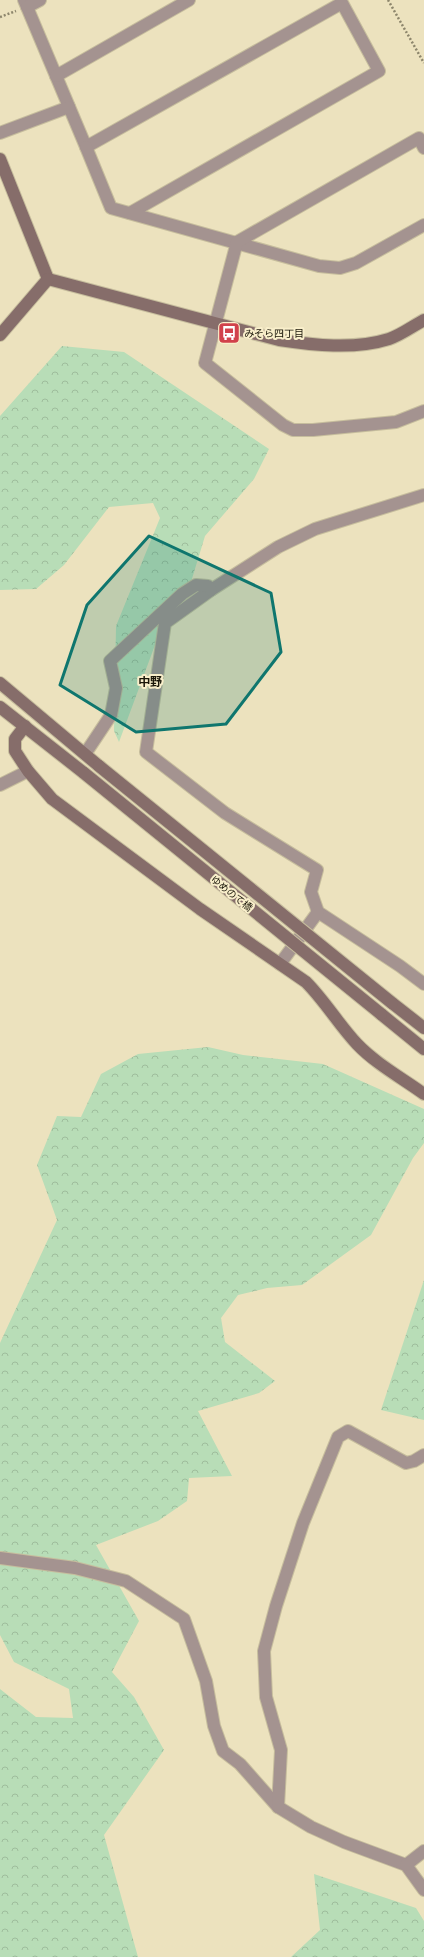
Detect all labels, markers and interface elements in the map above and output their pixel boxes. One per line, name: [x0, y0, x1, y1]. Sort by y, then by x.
bus stop icon: みそら四丁目: [216, 320, 242, 346]
place label: みそら四丁目: [244, 328, 304, 340]
district label: 中野: [138, 675, 162, 689]
street label: ゆめのて橋: [208, 873, 255, 914]

